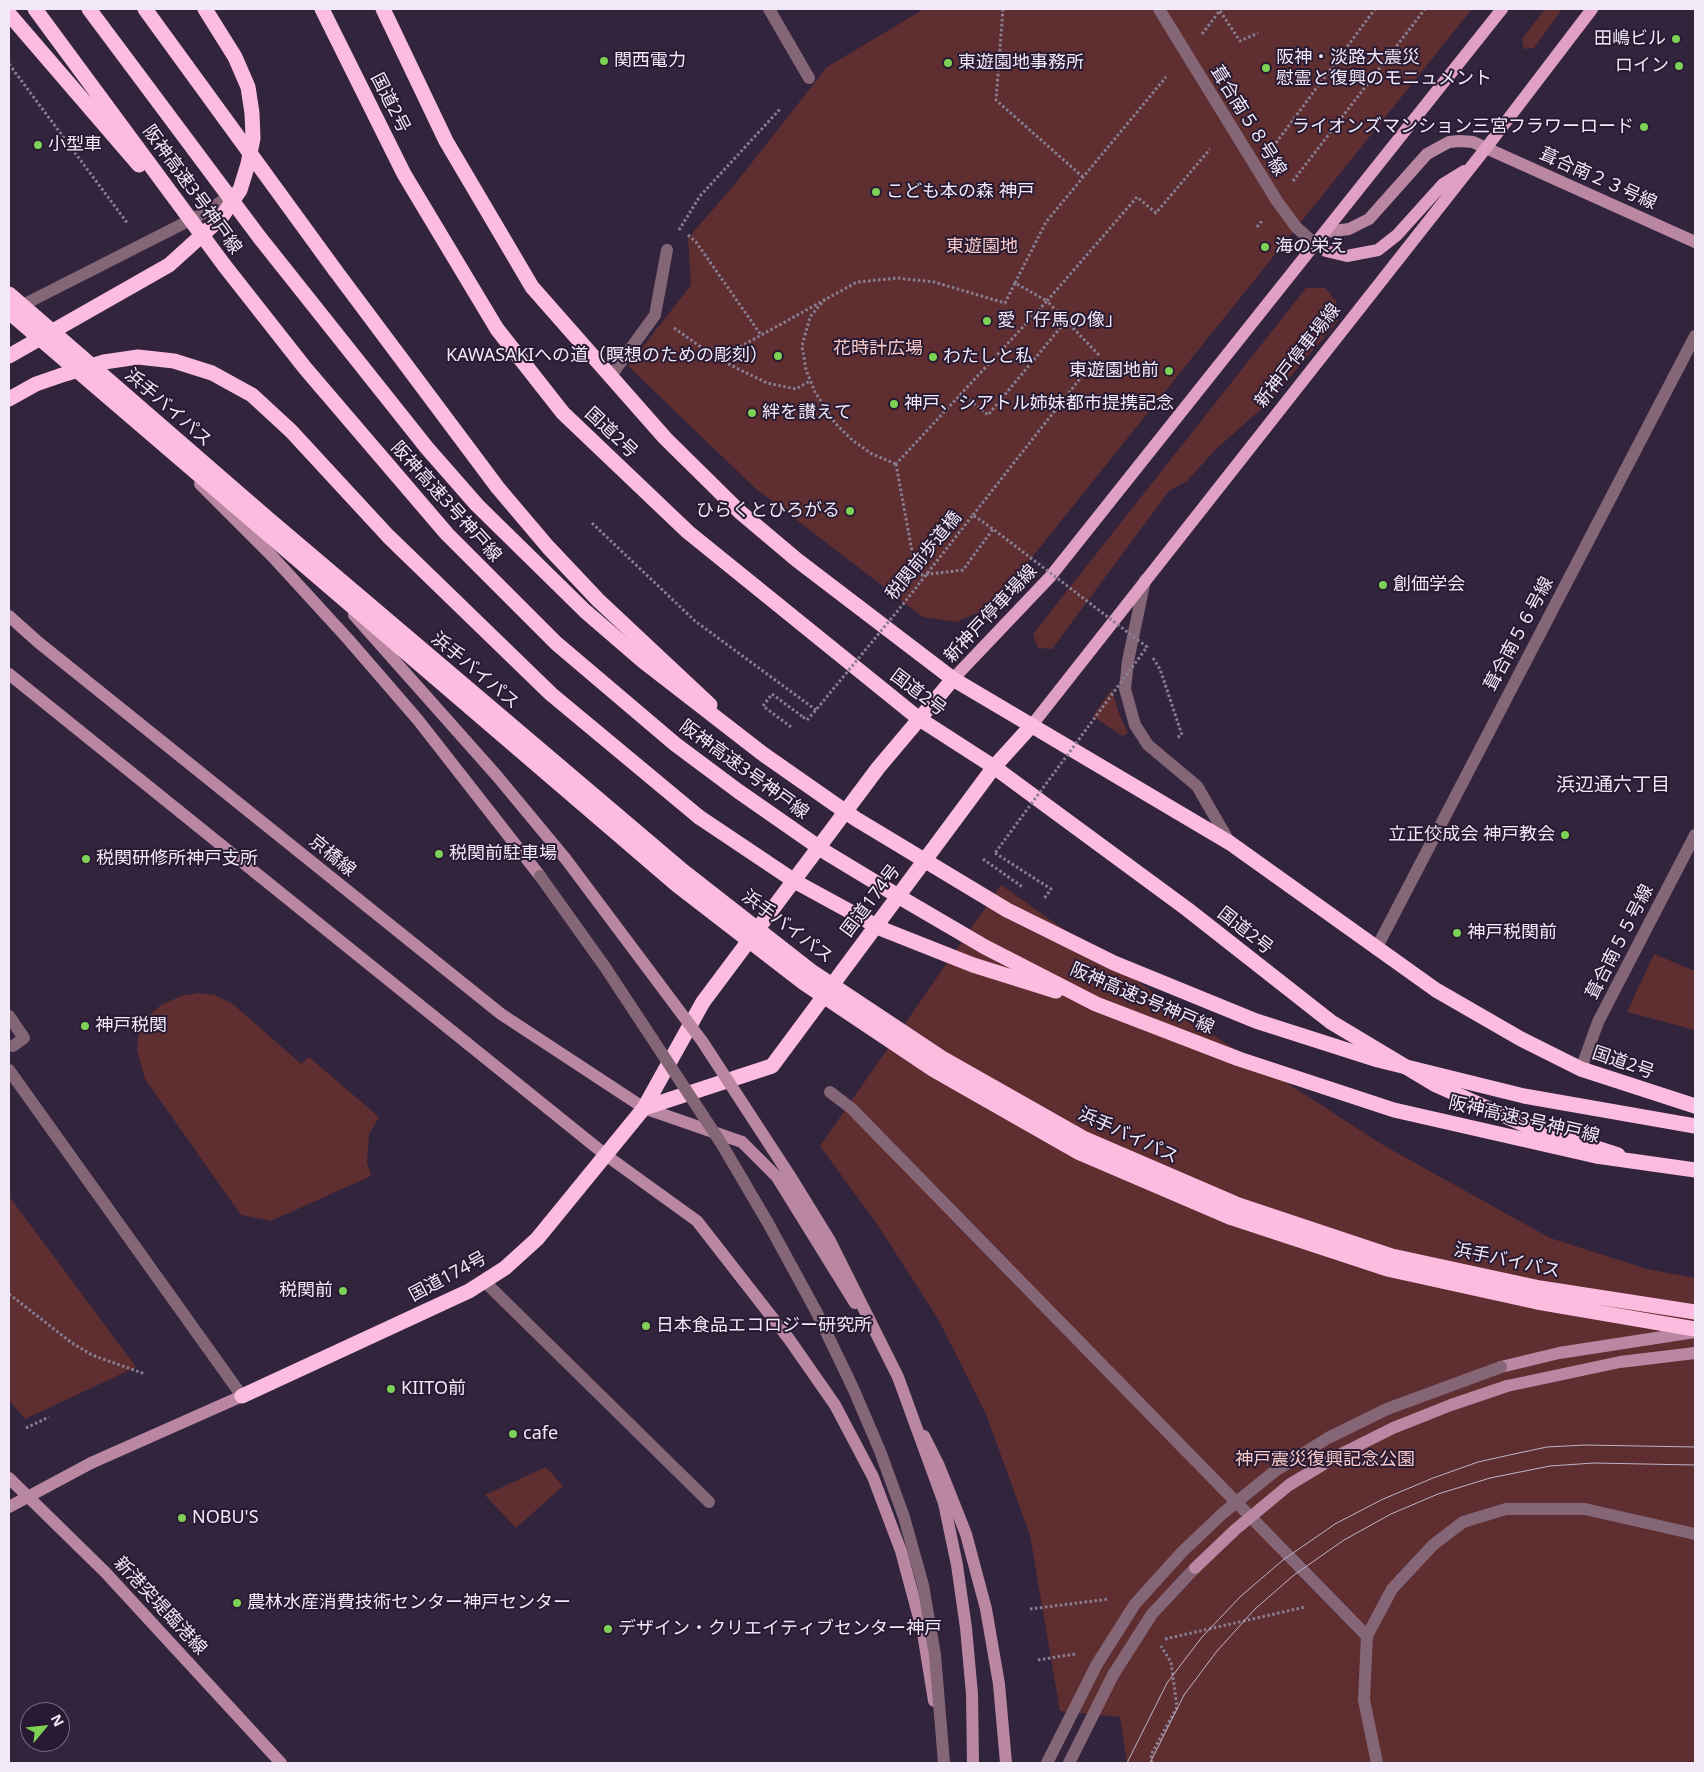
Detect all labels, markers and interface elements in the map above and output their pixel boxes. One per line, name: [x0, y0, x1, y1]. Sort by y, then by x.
place label: 田嶋ビル: [1594, 28, 1666, 50]
marker: 田嶋ビル: [1670, 33, 1682, 45]
place label: 阪神・淡路大震災 慰霊と復興のモニュメント: [1276, 47, 1492, 90]
place label: 関西電力: [614, 50, 686, 72]
place label: 東遊園地事務所: [958, 52, 1084, 74]
marker: 関西電力: [598, 55, 610, 67]
place label: ロイン: [1615, 55, 1669, 77]
marker: 東遊園地事務所: [942, 57, 954, 69]
marker: ロイン: [1673, 60, 1685, 72]
street label: 葺合南５８号線: [1205, 62, 1291, 180]
marker: 阪神・淡路大震災 慰霊と復興のモニュメント: [1260, 62, 1272, 74]
street label: 国道2号: [366, 69, 414, 137]
place label: ライオンズマンション三宮フラワーロード: [1292, 116, 1634, 138]
street label: 阪神高速3号神戸線: [138, 121, 246, 259]
marker: ライオンズマンション三宮フラワーロード: [1638, 121, 1650, 133]
place label: 小型車: [48, 134, 102, 156]
marker: 小型車: [32, 139, 44, 151]
street label: 葺合南２３号線: [1536, 144, 1660, 214]
place label: こども本の森 神戸: [886, 181, 1035, 203]
marker: こども本の森 神戸: [870, 186, 882, 198]
park label: 東遊園地: [946, 236, 1018, 258]
place label: 海の栄え: [1275, 236, 1347, 258]
marker: 海の栄え: [1259, 241, 1271, 253]
street label: 新神戸停車場線: [1251, 300, 1345, 412]
place label: 愛「仔馬の像」: [997, 310, 1123, 332]
marker: 愛「仔馬の像」: [981, 315, 993, 327]
park label: 花時計広場: [833, 338, 923, 360]
place label: KAWASAKIへの道（瞑想のための彫刻）: [446, 345, 768, 367]
place label: わたしと私: [943, 346, 1033, 368]
marker: KAWASAKIへの道（瞑想のための彫刻）: [772, 350, 784, 362]
marker: わたしと私: [927, 351, 939, 363]
place label: 東遊園地前: [1069, 360, 1159, 382]
street label: 浜手バイパス: [120, 364, 216, 452]
marker: 東遊園地前: [1163, 365, 1175, 377]
place label: 神戸、シアトル姉妹都市提携記念: [904, 393, 1174, 415]
marker: 神戸、シアトル姉妹都市提携記念: [888, 398, 900, 410]
place label: 絆を讃えて: [762, 402, 852, 424]
street label: 国道2号: [580, 403, 642, 463]
marker: 絆を讃えて: [746, 407, 758, 419]
street label: 阪神高速3号神戸線: [386, 437, 506, 567]
place label: ひらくとひろがる: [696, 500, 840, 522]
marker: ひらくとひろがる: [844, 505, 856, 517]
street label: 税関前歩道橋: [882, 507, 966, 605]
street label: 新神戸停車場線: [940, 561, 1042, 667]
street label: 葺合南５６号線: [1480, 573, 1558, 695]
place label: 創価学会: [1393, 574, 1465, 596]
marker: 創価学会: [1377, 579, 1389, 591]
street label: 浜手バイパス: [427, 628, 523, 714]
street label: 国道2号: [886, 665, 950, 721]
street label: 阪神高速3号神戸線: [675, 716, 813, 824]
district label: 浜辺通六丁目: [1556, 775, 1670, 797]
place label: 立正佼成会 神戸教会: [1388, 824, 1555, 846]
marker: 立正佼成会 神戸教会: [1559, 829, 1571, 841]
street label: 京橋線: [304, 831, 360, 881]
place label: 税関前駐車場: [449, 843, 557, 865]
place label: 税関研修所神戸支所: [96, 848, 258, 870]
marker: 税関前駐車場: [433, 848, 445, 860]
marker: 税関研修所神戸支所: [80, 853, 92, 865]
street label: 国道174号: [837, 861, 905, 941]
street label: 葺合南５５号線: [1582, 881, 1658, 1003]
street label: 浜手バイパス: [737, 886, 837, 968]
street label: 国道2号: [1213, 903, 1277, 959]
place label: 神戸税関前: [1467, 922, 1557, 944]
marker: 神戸税関前: [1451, 927, 1463, 939]
street label: 阪神高速3号神戸線: [1067, 959, 1217, 1039]
place label: 神戸税関: [95, 1015, 167, 1037]
marker: 神戸税関: [79, 1020, 91, 1032]
street label: 国道2号: [1589, 1042, 1657, 1084]
street label: 阪神高速3号神戸線: [1446, 1092, 1602, 1148]
street label: 浜手バイパス: [1074, 1103, 1182, 1169]
street label: 浜手バイパス: [1452, 1239, 1562, 1283]
street label: 国道174号: [405, 1248, 491, 1306]
place label: 税関前: [279, 1280, 333, 1302]
marker: 税関前: [337, 1285, 349, 1297]
place label: 日本食品エコロジー研究所: [656, 1315, 872, 1337]
marker: 日本食品エコロジー研究所: [640, 1320, 652, 1332]
place label: KIITO前: [401, 1378, 466, 1400]
marker: KIITO前: [385, 1383, 397, 1395]
place label: cafe: [523, 1423, 558, 1445]
marker: cafe: [507, 1428, 519, 1440]
park label: 神戸震災復興記念公園: [1235, 1449, 1415, 1471]
place label: NOBU'S: [192, 1507, 259, 1529]
marker: NOBU'S: [176, 1512, 188, 1524]
street label: 新港突堤臨港線: [109, 1553, 211, 1659]
place label: 農林水産消費技術センター神戸センター: [247, 1592, 571, 1614]
marker: 農林水産消費技術センター神戸センター: [231, 1597, 243, 1609]
place label: デザイン・クリエイティブセンター神戸: [618, 1618, 942, 1640]
marker: デザイン・クリエイティブセンター神戸: [602, 1623, 614, 1635]
north arrow: [20, 1702, 70, 1752]
text: N: [47, 1711, 69, 1730]

